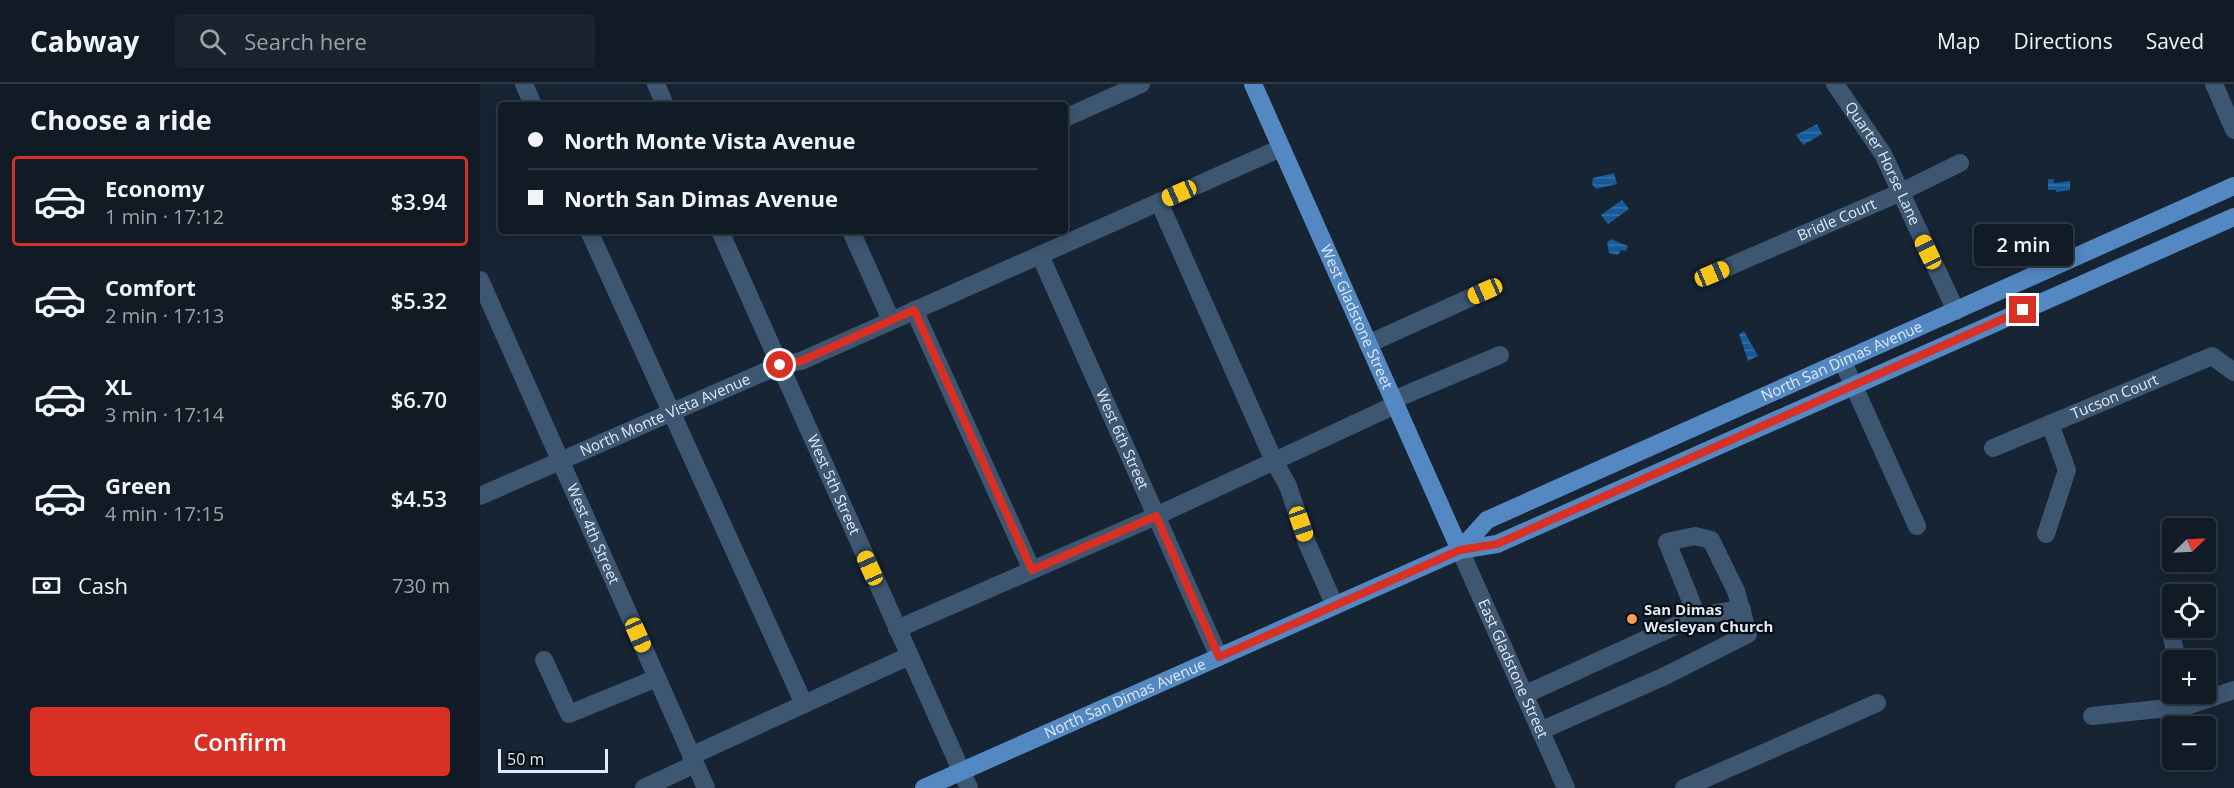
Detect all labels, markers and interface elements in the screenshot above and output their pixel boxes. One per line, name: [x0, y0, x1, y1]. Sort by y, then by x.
search box: [175, 14, 595, 68]
text: Cabway: [30, 22, 139, 60]
icon: search: [196, 25, 229, 58]
text: Search here: [244, 26, 367, 56]
text: Map: [1937, 27, 1980, 55]
text: Directions: [2013, 27, 2113, 55]
text: Saved: [2146, 27, 2204, 55]
street label: Quarter Horse Lane: [1841, 97, 1926, 228]
text: Choose a ride: [30, 101, 212, 138]
text: North Monte Vista Avenue: [564, 125, 855, 155]
text: Economy: [105, 173, 204, 203]
icon: car: [33, 174, 87, 228]
car: [1159, 177, 1199, 209]
text: North San Dimas Avenue: [564, 183, 838, 213]
text: $3.94: [391, 186, 447, 216]
street label: Bridle Court: [1794, 193, 1879, 245]
text: 1 min · 17:12: [105, 203, 224, 230]
callout: 2 min: [1974, 223, 2072, 265]
text: 2 min: [1997, 231, 2051, 258]
car: [1912, 232, 1944, 272]
street label: West Gladstone Street: [1317, 241, 1398, 392]
car: [1692, 259, 1732, 289]
text: Comfort: [105, 272, 196, 302]
icon: car: [33, 273, 87, 327]
car: [1465, 275, 1505, 307]
text: $5.32: [391, 285, 447, 315]
route end: [2009, 296, 2036, 323]
text: 2 min · 17:13: [105, 302, 224, 329]
street label: North San Dimas Avenue: [1757, 316, 1925, 405]
route start: [766, 351, 793, 378]
street label: North Monte Vista Avenue: [576, 368, 753, 460]
street label: Tucson Court: [2068, 369, 2161, 423]
text: XL: [105, 371, 132, 401]
icon: car: [33, 372, 87, 426]
text: $6.70: [391, 384, 447, 414]
street label: West 6th Street: [1092, 386, 1154, 492]
text: 3 min · 17:14: [105, 401, 224, 428]
street label: West 5th Street: [803, 431, 865, 538]
text: Green: [105, 470, 171, 500]
icon: car: [33, 471, 87, 525]
street label: West 4th Street: [563, 480, 625, 587]
text: $4.53: [391, 483, 447, 513]
text: 4 min · 17:15: [105, 500, 224, 527]
car: [1287, 504, 1315, 544]
north arrow: [2162, 518, 2216, 572]
map controls: [2162, 518, 2216, 770]
car: [854, 548, 886, 588]
icon: cash: [30, 569, 63, 602]
text: Cash: [78, 570, 128, 600]
text: 730 m: [392, 572, 450, 599]
button: locate: [2162, 584, 2216, 638]
street label: East Gladstone Street: [1474, 596, 1554, 741]
place label: San Dimas Wesleyan Church: [1644, 599, 1773, 636]
marker: San Dimas Wesleyan Church: [1625, 612, 1639, 626]
car: [622, 615, 654, 655]
button: +: [2162, 650, 2216, 704]
street label: North San Dimas Avenue: [1041, 653, 1209, 742]
button: Confirm: [30, 707, 450, 776]
button: −: [2162, 716, 2216, 770]
scale bar: [498, 746, 608, 774]
text: 50 m: [507, 748, 544, 770]

